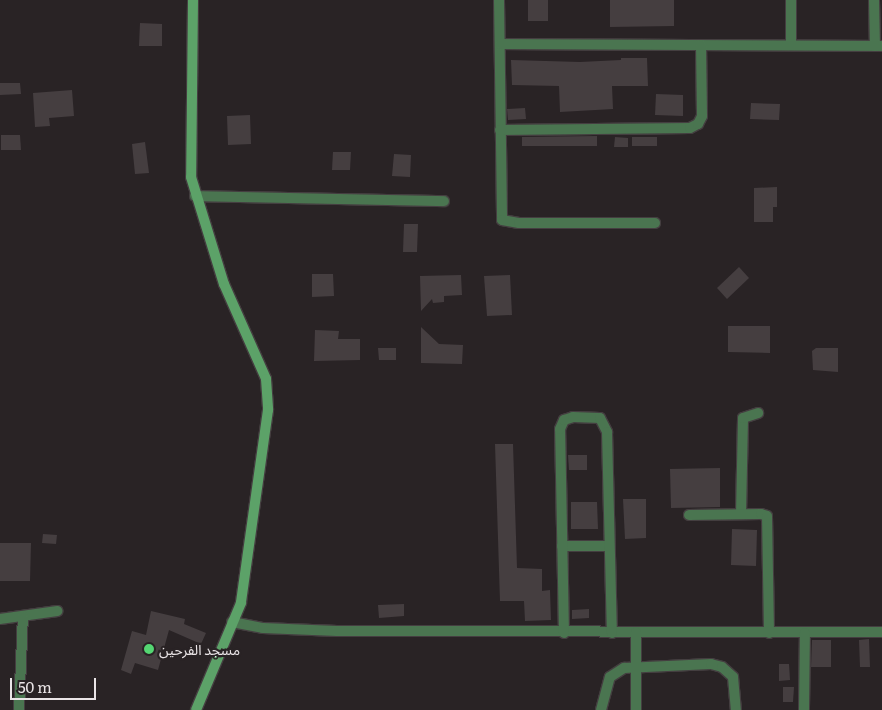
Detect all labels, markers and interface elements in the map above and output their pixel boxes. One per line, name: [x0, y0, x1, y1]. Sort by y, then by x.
place label: مسجد الفرحين: [159, 641, 240, 657]
marker: مسجد الفرحين: [143, 643, 155, 655]
scale bar: [12, 668, 99, 700]
text: 50 m: [18, 675, 52, 698]

